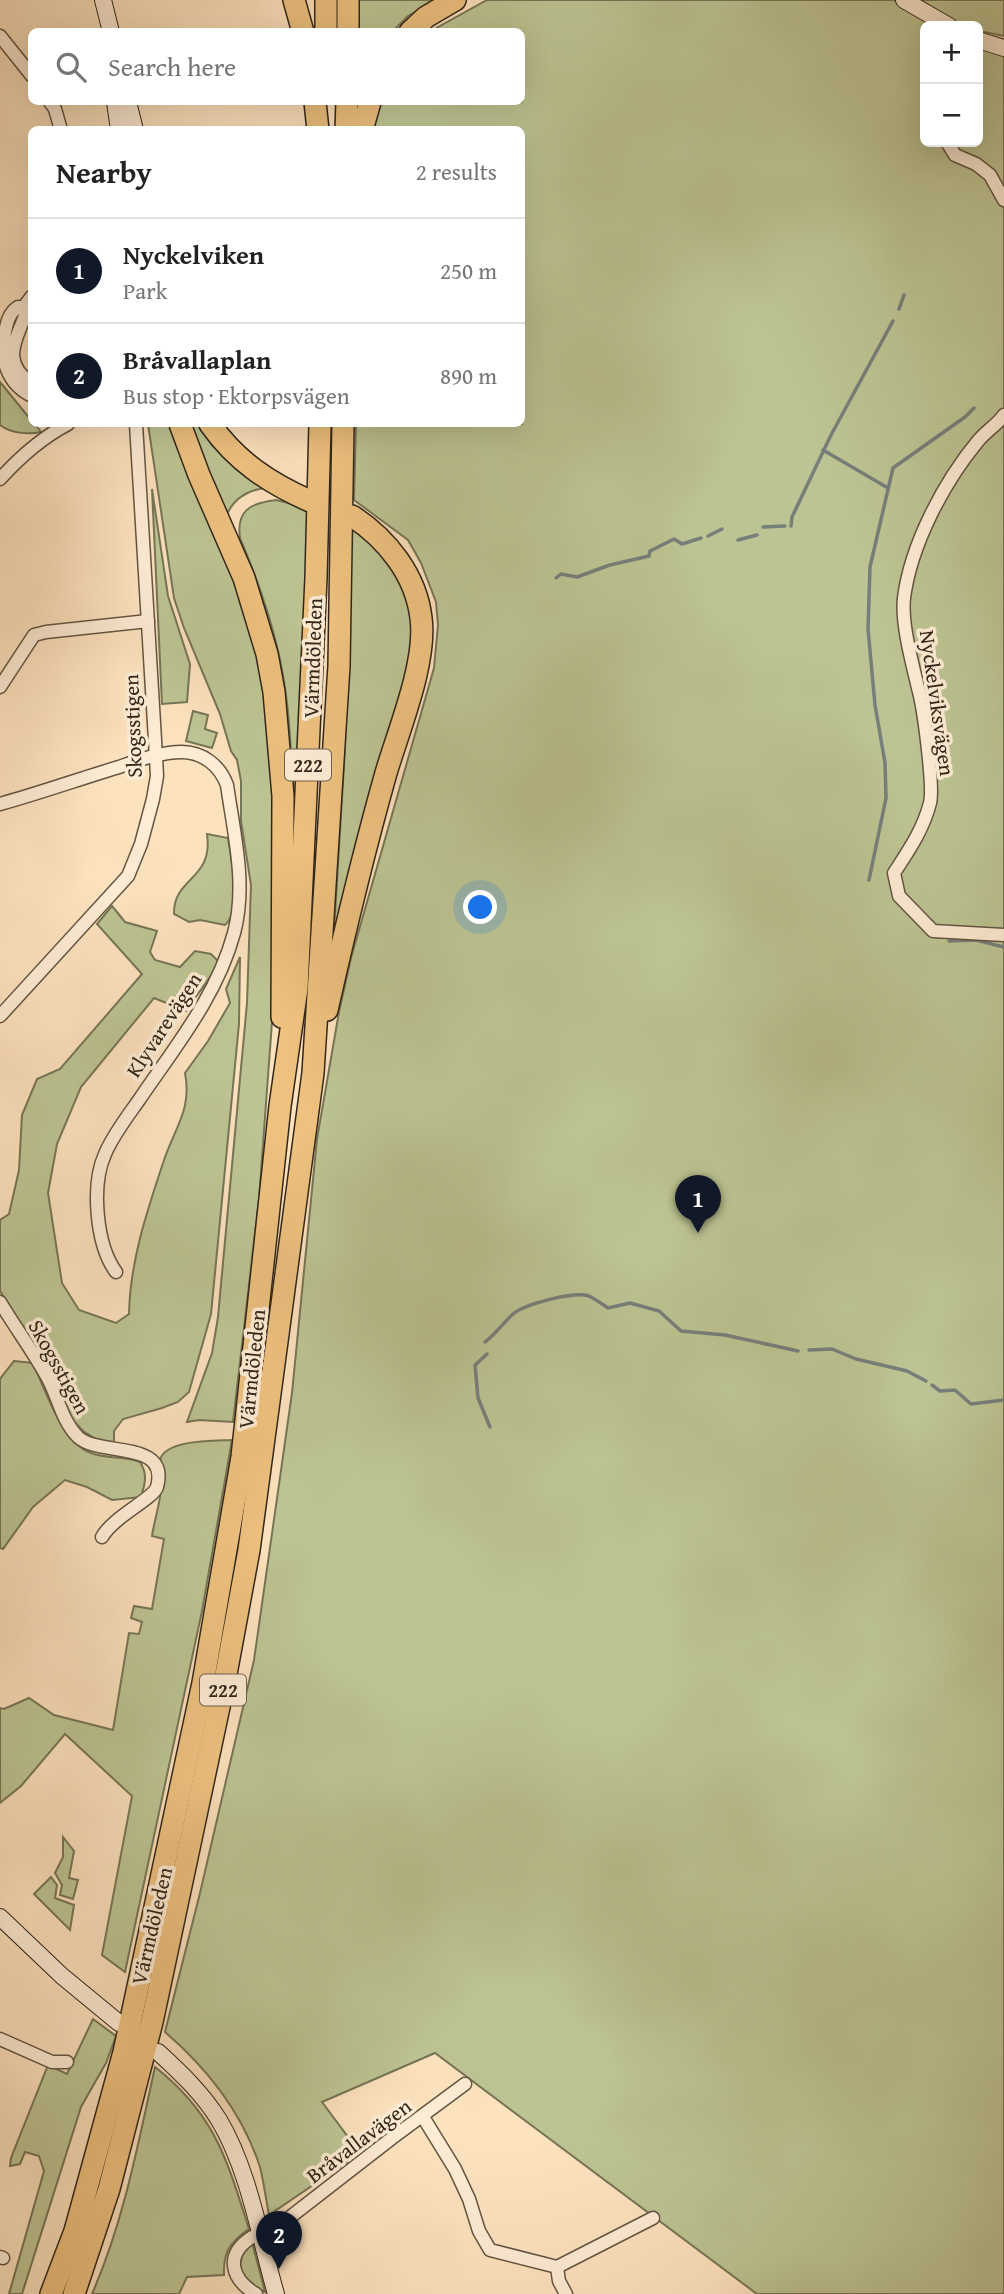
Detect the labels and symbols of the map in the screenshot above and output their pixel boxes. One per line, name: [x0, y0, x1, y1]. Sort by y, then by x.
street label: Värmdöleden: [295, 597, 330, 718]
street label: Nyckelviksvägen: [912, 628, 963, 778]
street label: Skogsstigen: [115, 673, 150, 778]
road number: 222: [285, 750, 331, 780]
your location: [463, 890, 497, 924]
street label: Klyvarevägen: [118, 966, 209, 1083]
pin: 1: [675, 1175, 721, 1233]
street label: Värmdöleden: [230, 1307, 273, 1430]
street label: Skogsstigen: [21, 1314, 98, 1420]
road number: 222: [200, 1674, 246, 1706]
street label: Värmdöleden: [123, 1864, 180, 1988]
street label: Bråvallavägen: [300, 2091, 418, 2190]
pin: 2: [256, 2211, 302, 2269]

